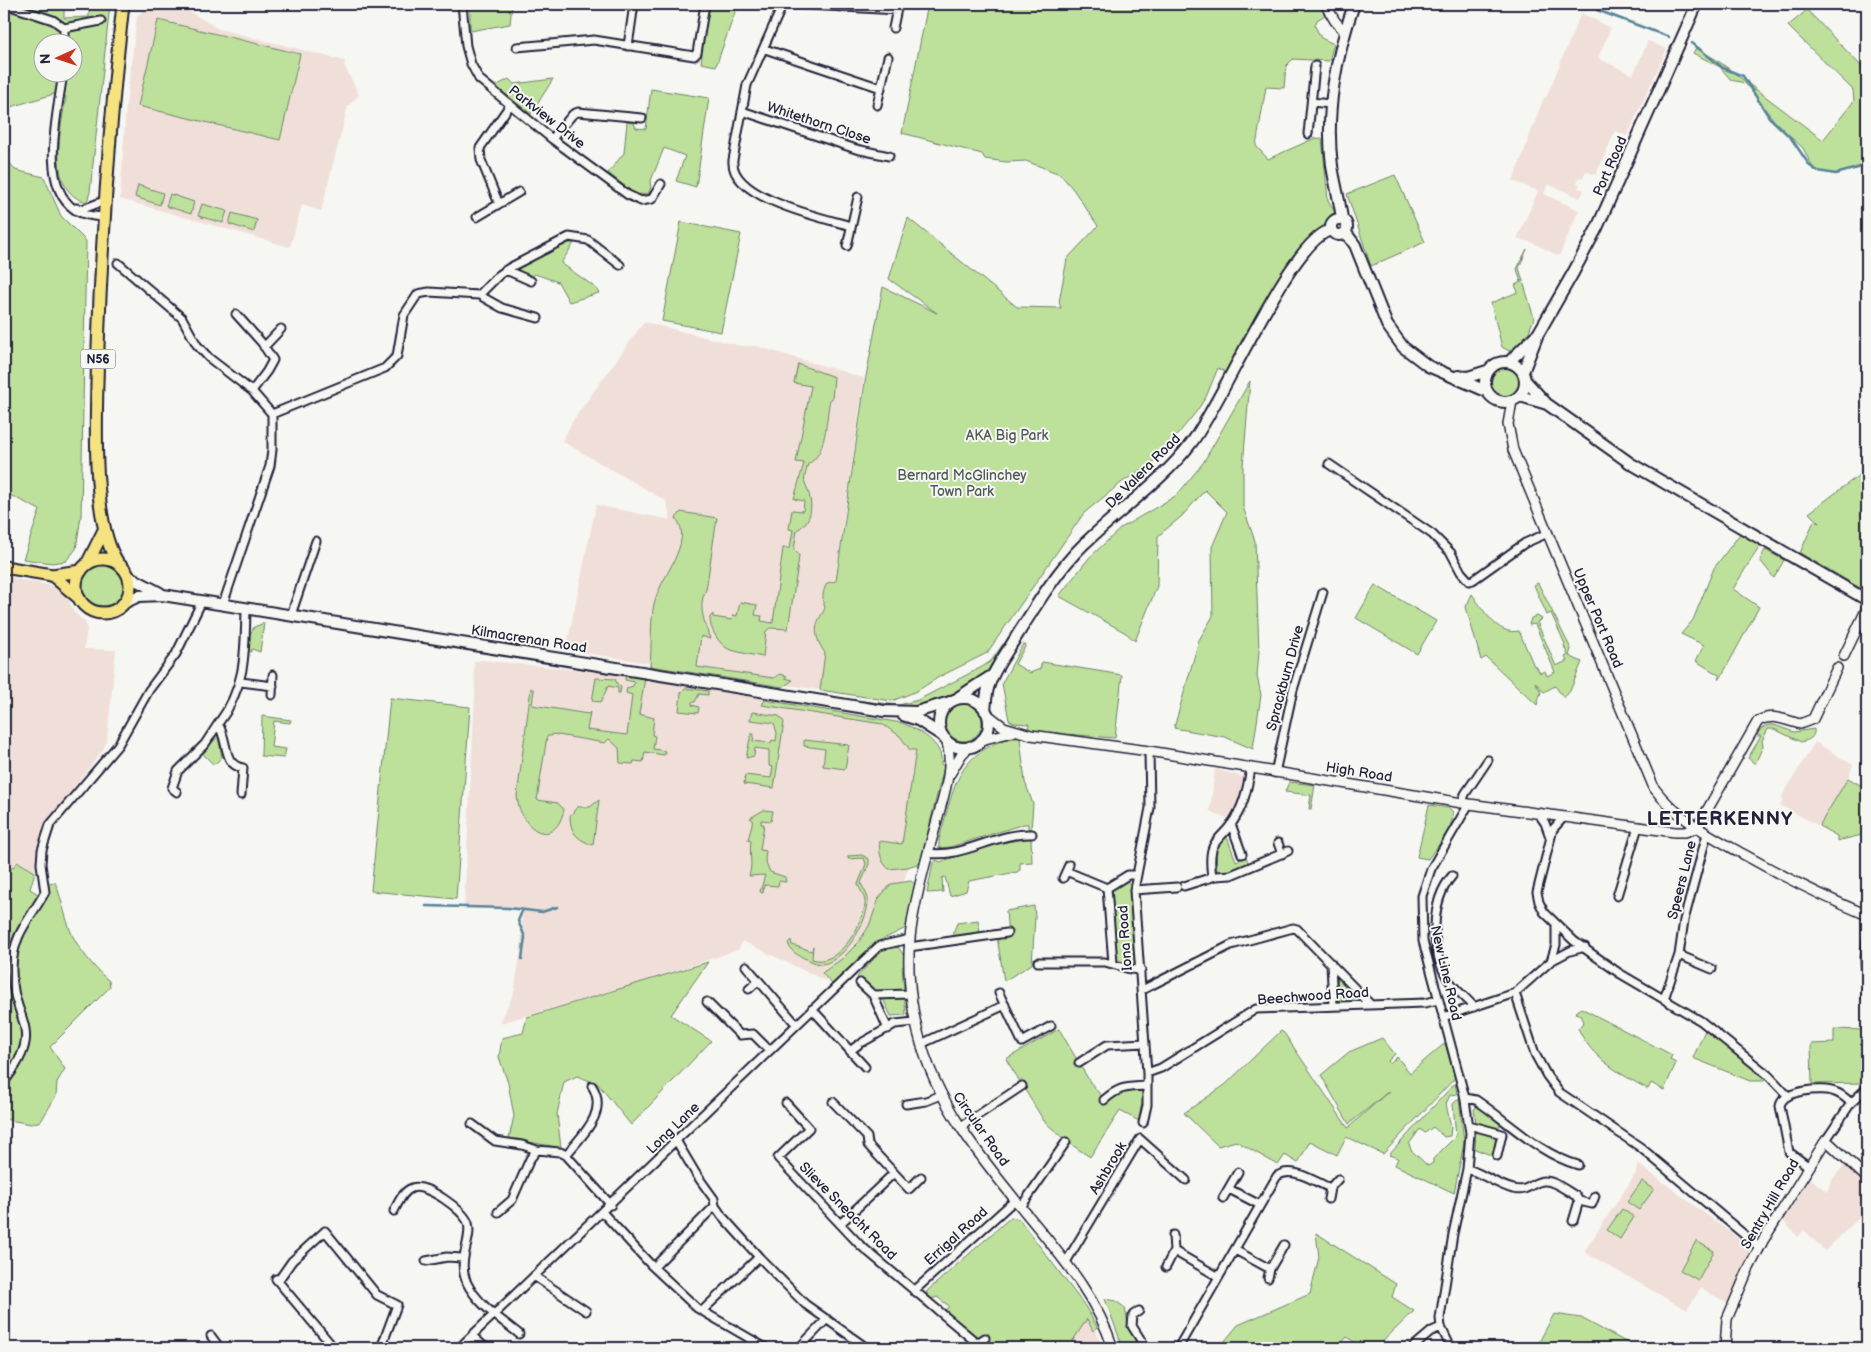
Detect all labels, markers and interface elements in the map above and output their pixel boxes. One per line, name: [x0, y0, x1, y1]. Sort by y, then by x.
north arrow: [32, 32, 82, 82]
text: N: [37, 53, 54, 64]
street label: Parkview Drive: [505, 82, 589, 152]
street label: Whitethorn Close: [765, 98, 873, 148]
street label: Port Road: [1589, 134, 1631, 198]
road number: N56: [80, 349, 116, 368]
park label: AKA Big Park: [966, 427, 1048, 444]
street label: De Valera Road: [1102, 430, 1184, 512]
park label: Bernard McGlinchey Town Park: [897, 467, 1027, 500]
street label: Upper Port Road: [1569, 565, 1627, 671]
street label: Kilmacrenan Road: [470, 621, 588, 657]
street label: Sprackburn Drive: [1263, 623, 1307, 733]
street label: High Road: [1325, 758, 1393, 786]
district label: LETTERKENNY: [1647, 808, 1793, 831]
street label: Speers Lane: [1664, 839, 1700, 921]
street label: Iona Road: [1114, 905, 1136, 971]
street label: New Line Road: [1427, 924, 1465, 1022]
street label: Beechwood Road: [1256, 984, 1370, 1008]
street label: Circular Road: [949, 1089, 1013, 1169]
street label: Long Lane: [643, 1099, 703, 1157]
street label: Ashbrook: [1086, 1139, 1130, 1197]
street label: Sentry Hill Road: [1737, 1156, 1803, 1252]
street label: Slieve Sneacht Road: [796, 1159, 900, 1263]
street label: Errigal Road: [921, 1203, 991, 1269]

